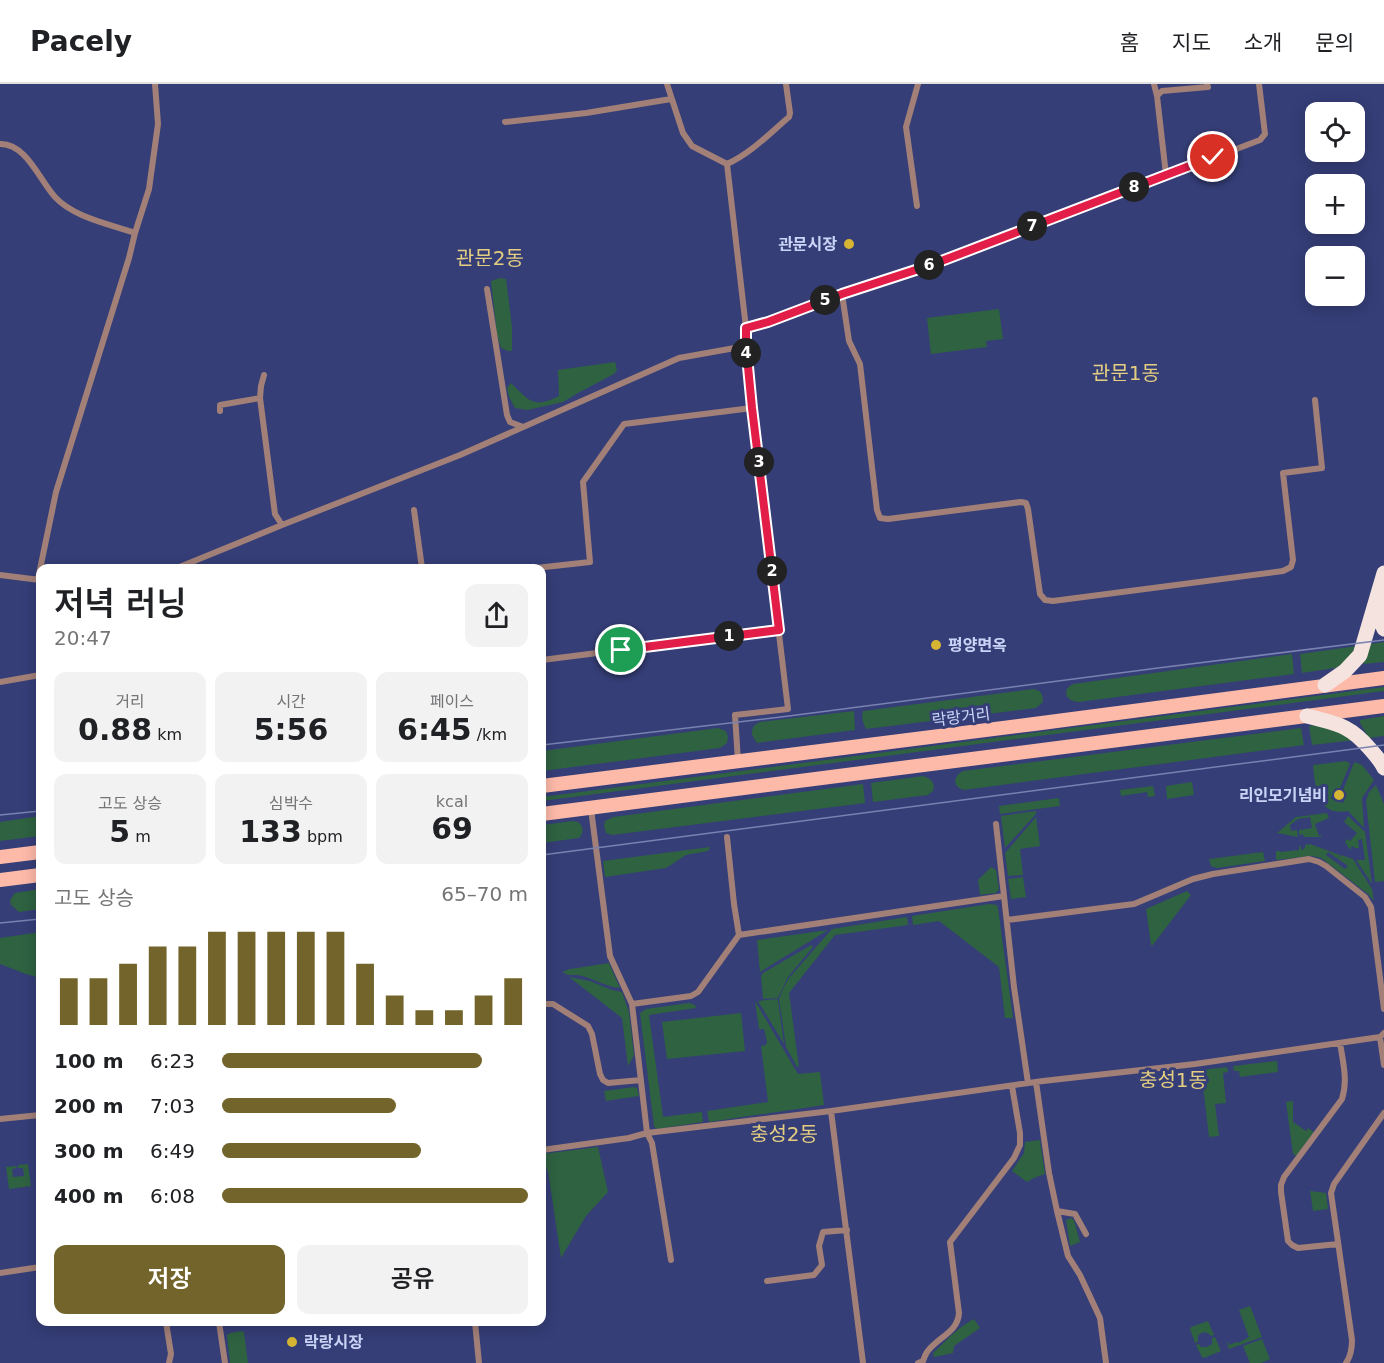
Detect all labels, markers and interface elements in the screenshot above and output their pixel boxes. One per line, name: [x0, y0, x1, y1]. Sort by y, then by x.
text: Pacely: [30, 25, 132, 58]
text: 홈: [1120, 31, 1139, 55]
text: 지도: [1172, 31, 1211, 55]
text: 소개: [1244, 31, 1282, 55]
text: 문의: [1315, 31, 1354, 55]
map controls: [1305, 102, 1365, 306]
button: locate: [1305, 102, 1365, 162]
pin: [1187, 131, 1238, 182]
icon: check: [1196, 140, 1229, 173]
pin: 8: [1119, 172, 1149, 202]
button: +: [1305, 174, 1365, 234]
text: 8: [1128, 177, 1140, 196]
pin: 7: [1017, 211, 1047, 241]
text: 7: [1026, 216, 1038, 235]
place label: 관문시장: [778, 235, 837, 254]
marker: 관문시장: [842, 237, 856, 251]
district label: 관문2동: [456, 246, 524, 270]
button: −: [1305, 246, 1365, 306]
pin: 6: [914, 250, 944, 280]
text: 6: [923, 255, 935, 274]
pin: 5: [810, 285, 840, 315]
text: 5: [819, 290, 831, 309]
pin: 4: [731, 338, 761, 368]
text: 4: [740, 343, 752, 362]
district label: 관문1동: [1092, 361, 1160, 385]
pin: 3: [744, 447, 774, 477]
text: 3: [753, 452, 765, 471]
pin: 2: [757, 556, 787, 586]
text: 2: [766, 561, 778, 580]
text: 저녁 러닝: [54, 584, 187, 623]
button: share: [465, 584, 528, 647]
pin: 1: [714, 621, 744, 651]
pin: [595, 624, 646, 675]
text: 20:47: [54, 626, 112, 650]
text: 1: [723, 626, 735, 645]
icon: arrive: [604, 633, 637, 666]
place label: 평양면옥: [948, 636, 1007, 655]
marker: 평양면옥: [929, 638, 943, 652]
text: 거리: [115, 692, 145, 711]
text: 시간: [276, 692, 306, 711]
text: 페이스: [430, 692, 474, 711]
street label: 락랑거리: [931, 704, 991, 730]
text: 0.88: [78, 712, 152, 747]
text: 5:56: [254, 712, 328, 747]
text: 6:45: [397, 712, 472, 747]
text: km: [152, 725, 182, 744]
text: /km: [472, 725, 507, 744]
place label: 리인모기념비: [1239, 786, 1327, 805]
marker: 리인모기념비: [1332, 788, 1346, 802]
text: kcal: [436, 792, 468, 811]
text: 고도 상승: [98, 794, 162, 813]
text: 심박수: [269, 794, 313, 813]
text: 69: [431, 811, 473, 846]
text: 5: [109, 814, 130, 849]
text: 133: [239, 814, 302, 849]
text: m: [130, 827, 151, 846]
text: bpm: [302, 827, 343, 846]
text: 65–70 m: [441, 882, 528, 906]
text: 고도 상승: [54, 886, 134, 910]
text: 100 m: [54, 1049, 124, 1073]
text: 6:23: [150, 1049, 195, 1073]
district label: 충성1동: [1139, 1068, 1207, 1092]
text: 200 m: [54, 1094, 124, 1118]
text: 7:03: [150, 1094, 195, 1118]
district label: 충성2동: [750, 1122, 818, 1146]
text: 300 m: [54, 1139, 124, 1163]
text: 6:49: [150, 1139, 195, 1163]
text: 400 m: [54, 1184, 124, 1208]
text: 6:08: [150, 1184, 195, 1208]
button: 저장: [54, 1245, 285, 1314]
button: 공유: [297, 1245, 528, 1314]
place label: 락랑시장: [304, 1333, 363, 1352]
marker: 락랑시장: [285, 1335, 299, 1349]

